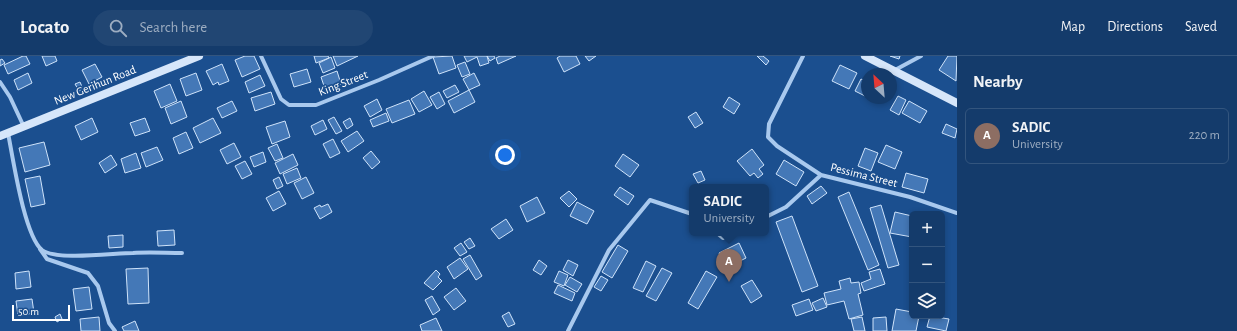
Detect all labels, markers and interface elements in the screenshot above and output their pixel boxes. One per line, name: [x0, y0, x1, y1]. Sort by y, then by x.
search box: [93, 10, 373, 46]
icon: search: [107, 17, 129, 39]
text: Locato: [20, 18, 69, 37]
text: Search here: [139, 20, 207, 35]
text: Map: [1061, 20, 1085, 34]
text: Directions: [1107, 20, 1163, 34]
text: Saved: [1185, 20, 1217, 34]
street label: New Gerihun Road: [52, 63, 138, 107]
street label: King Street: [317, 68, 369, 98]
north arrow: [861, 68, 897, 104]
text: Nearby: [973, 73, 1023, 90]
text: SADIC: [1012, 120, 1050, 135]
text: A: [983, 129, 991, 142]
text: 220 m: [1189, 129, 1220, 142]
text: University: [1012, 138, 1063, 151]
your location: [495, 145, 515, 165]
street label: Pessima Street: [829, 161, 899, 189]
popup: [689, 184, 769, 236]
text: SADIC: [704, 194, 742, 209]
map controls: [909, 211, 945, 319]
button: +: [909, 211, 945, 247]
text: University: [704, 212, 754, 225]
button: −: [909, 247, 945, 283]
pin: A: [716, 249, 742, 282]
button: layers: [909, 283, 945, 319]
scale bar: [12, 303, 70, 322]
text: 50 m: [18, 306, 39, 317]

